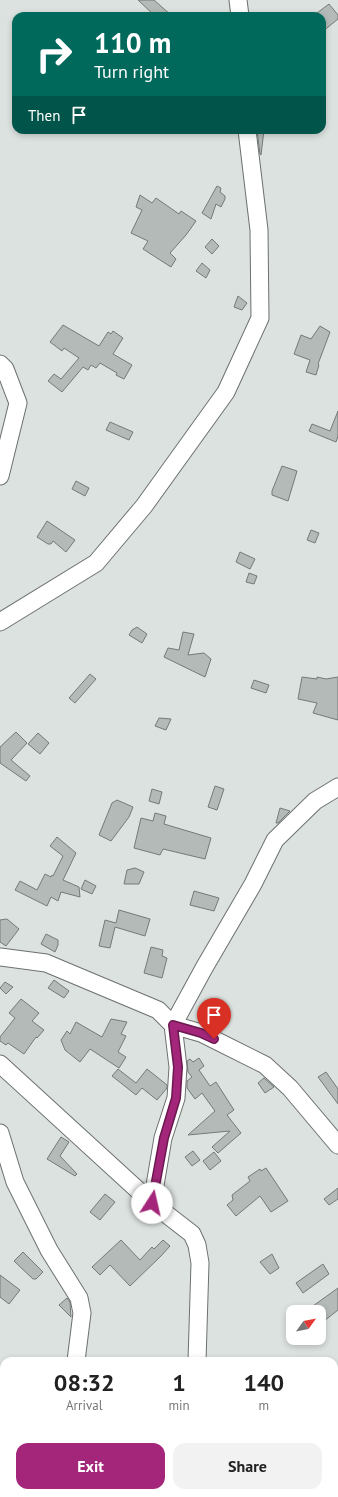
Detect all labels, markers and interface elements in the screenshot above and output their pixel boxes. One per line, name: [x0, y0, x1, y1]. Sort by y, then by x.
text: 110 m: [94, 24, 171, 61]
icon: right: [28, 28, 80, 80]
text: Turn right: [94, 60, 169, 83]
icon: arrive: [68, 104, 90, 126]
text: Then: [28, 106, 60, 125]
pin: [197, 998, 231, 1039]
icon: arrive: [203, 1004, 225, 1026]
position arrow: [131, 1182, 173, 1224]
north arrow: [286, 1305, 326, 1345]
map controls: [286, 1305, 326, 1345]
text: 08:32: [54, 1367, 115, 1398]
text: 1: [172, 1367, 186, 1398]
text: 140: [243, 1367, 284, 1398]
text: Arrival: [66, 1397, 102, 1414]
text: min: [168, 1397, 190, 1414]
text: m: [259, 1397, 269, 1414]
button: Exit: [16, 1443, 165, 1489]
button: Share: [173, 1443, 322, 1489]

